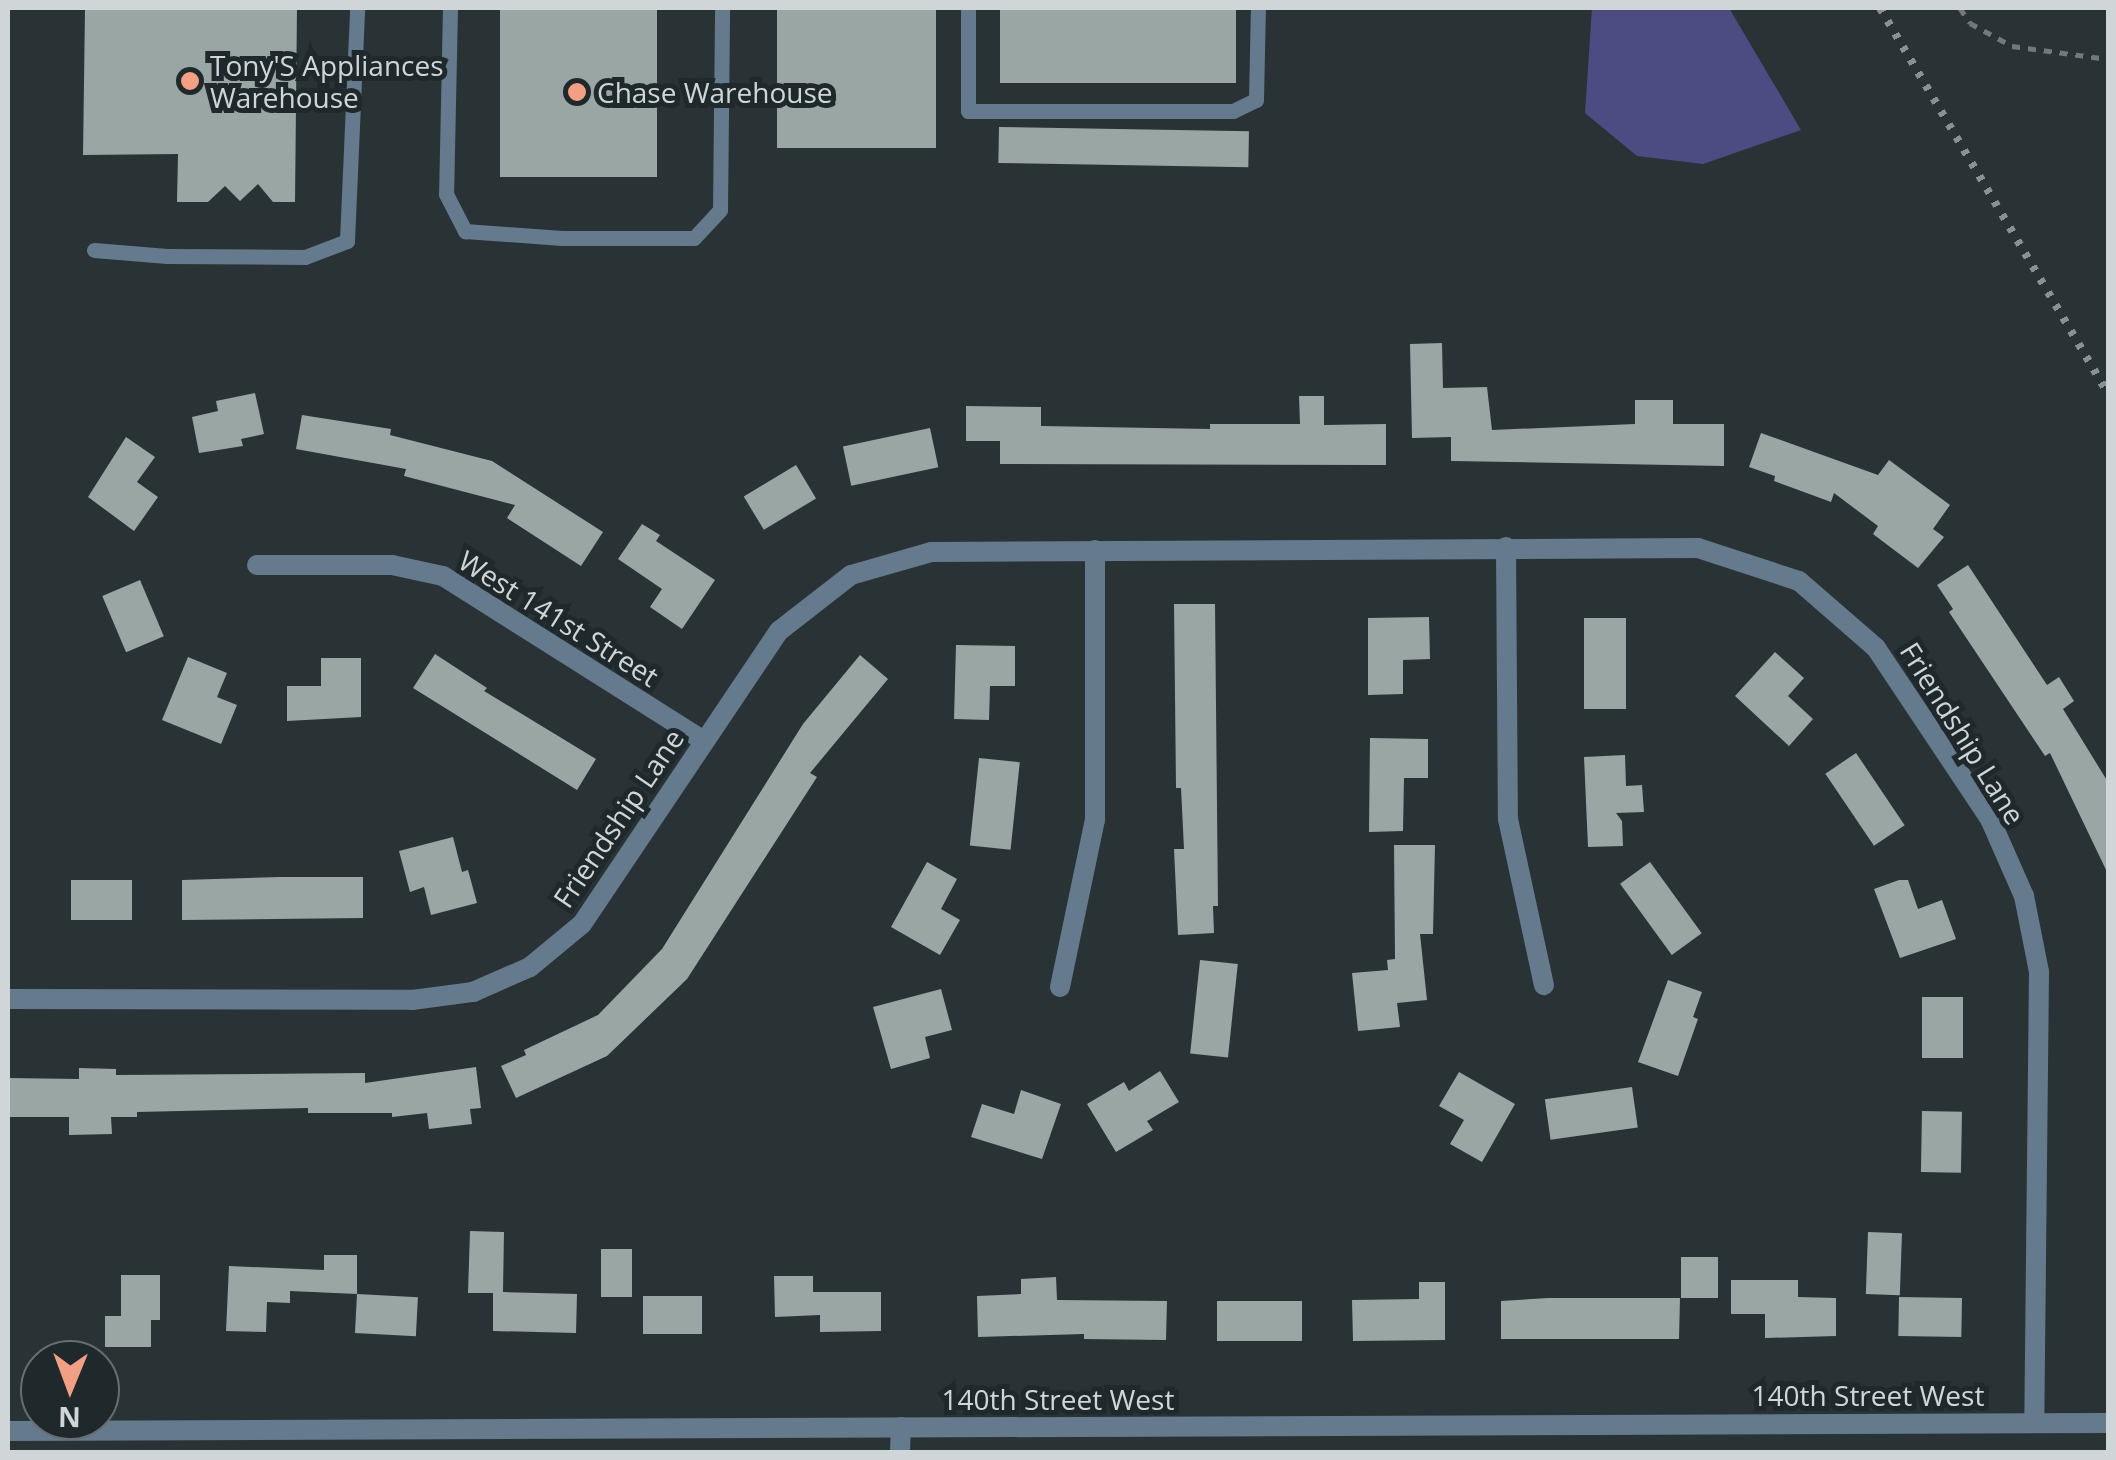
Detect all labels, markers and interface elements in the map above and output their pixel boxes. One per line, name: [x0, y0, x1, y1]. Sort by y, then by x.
place label: Tony'S Appliances Warehouse: [210, 48, 444, 114]
marker: Tony'S Appliances Warehouse: [179, 70, 201, 92]
place label: Chase Warehouse: [597, 75, 833, 109]
marker: Chase Warehouse: [566, 81, 588, 103]
street label: West 141st Street: [453, 543, 665, 693]
street label: Friendship Lane: [1894, 636, 2032, 830]
street label: Friendship Lane: [546, 722, 690, 914]
north arrow: [20, 1340, 120, 1440]
street label: 140th Street West: [1752, 1378, 1984, 1412]
street label: 140th Street West: [942, 1382, 1174, 1416]
text: N: [58, 1399, 81, 1437]

